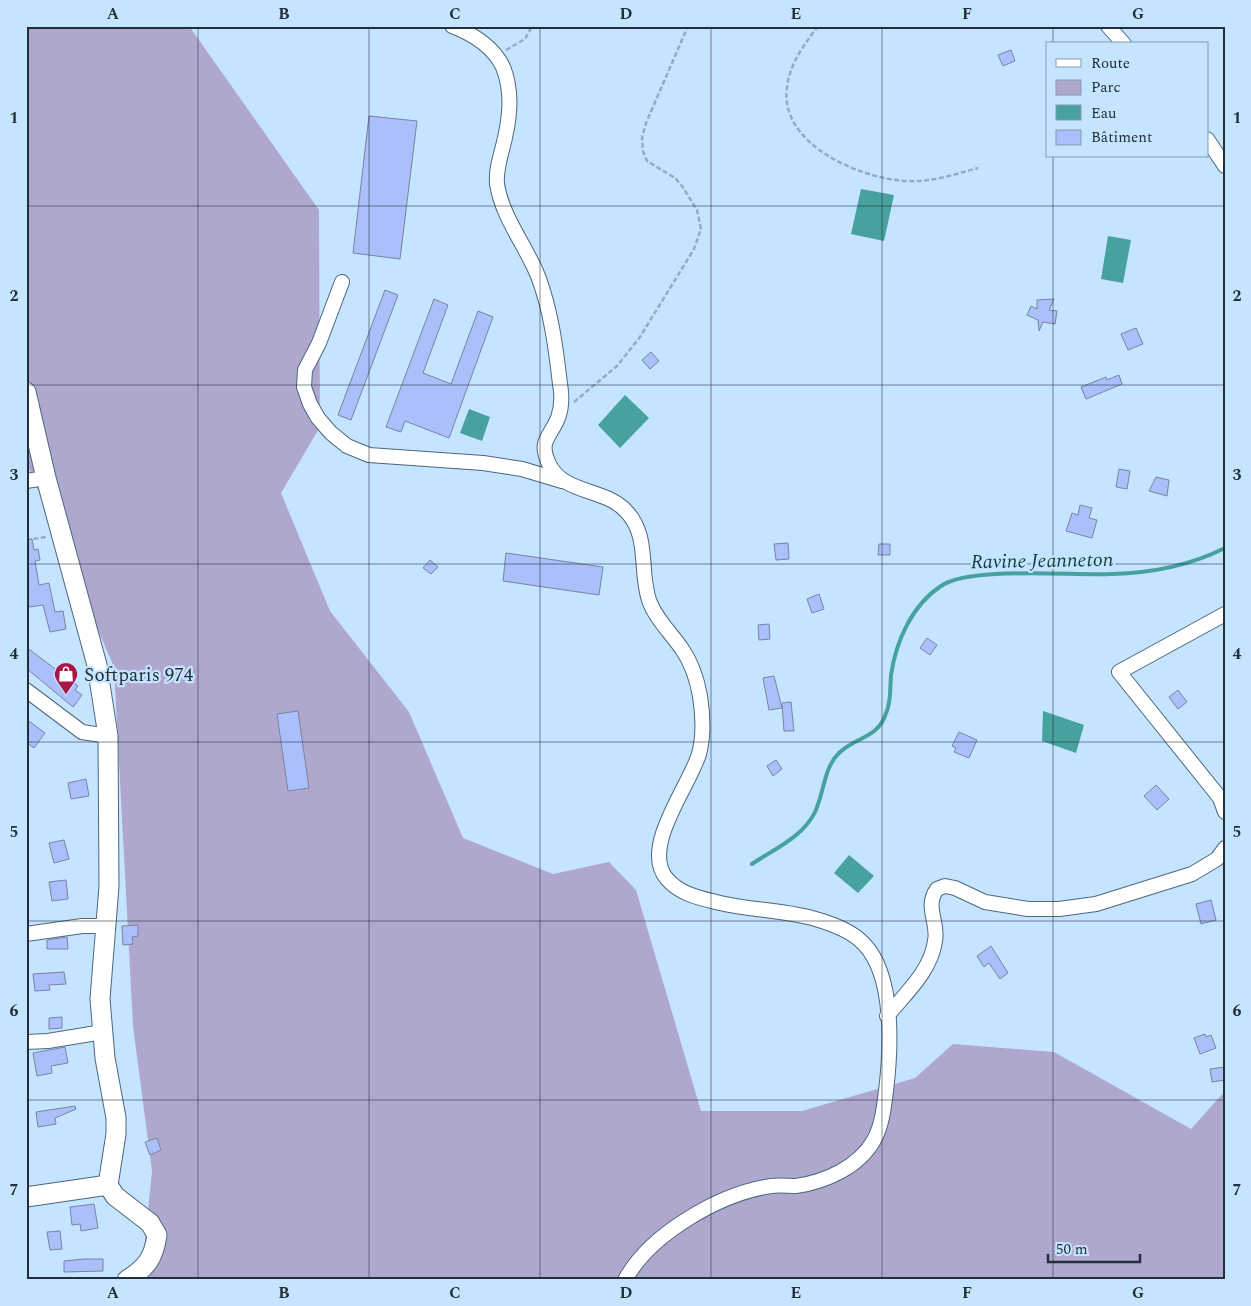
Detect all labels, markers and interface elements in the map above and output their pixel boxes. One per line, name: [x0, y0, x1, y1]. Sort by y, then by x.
text: A: [107, 2, 120, 26]
text: B: [278, 2, 290, 26]
text: C: [449, 2, 461, 26]
text: D: [620, 2, 633, 26]
text: E: [791, 2, 801, 26]
text: F: [962, 2, 972, 26]
text: G: [1132, 2, 1144, 26]
legend: [1046, 42, 1208, 158]
text: Route: [1091, 52, 1130, 75]
text: Parc: [1091, 76, 1121, 99]
text: Eau: [1091, 102, 1117, 125]
text: 1: [10, 106, 18, 130]
text: 1: [1233, 106, 1241, 130]
text: Bâtiment: [1091, 126, 1152, 149]
text: 2: [10, 284, 19, 308]
text: 2: [1233, 284, 1242, 308]
text: 3: [10, 463, 19, 487]
text: 3: [1233, 463, 1242, 487]
water label: Ravine Jeanneton: [970, 545, 1114, 577]
text: 4: [10, 642, 19, 666]
text: 4: [1233, 642, 1242, 666]
shop icon: Softparis 974: [53, 661, 79, 695]
place label: Softparis 974: [84, 661, 194, 690]
text: 5: [10, 820, 18, 844]
text: 5: [1233, 820, 1241, 844]
text: 6: [10, 999, 19, 1023]
text: 6: [1233, 999, 1242, 1023]
text: 7: [10, 1178, 19, 1202]
text: 7: [1233, 1178, 1242, 1202]
scale bar: [1048, 1231, 1141, 1263]
text: 50 m: [1056, 1238, 1088, 1261]
text: A: [107, 1281, 120, 1305]
text: B: [278, 1281, 290, 1305]
text: C: [449, 1281, 461, 1305]
text: D: [620, 1281, 633, 1305]
text: E: [791, 1281, 801, 1305]
text: F: [962, 1281, 972, 1305]
text: G: [1132, 1281, 1144, 1305]

